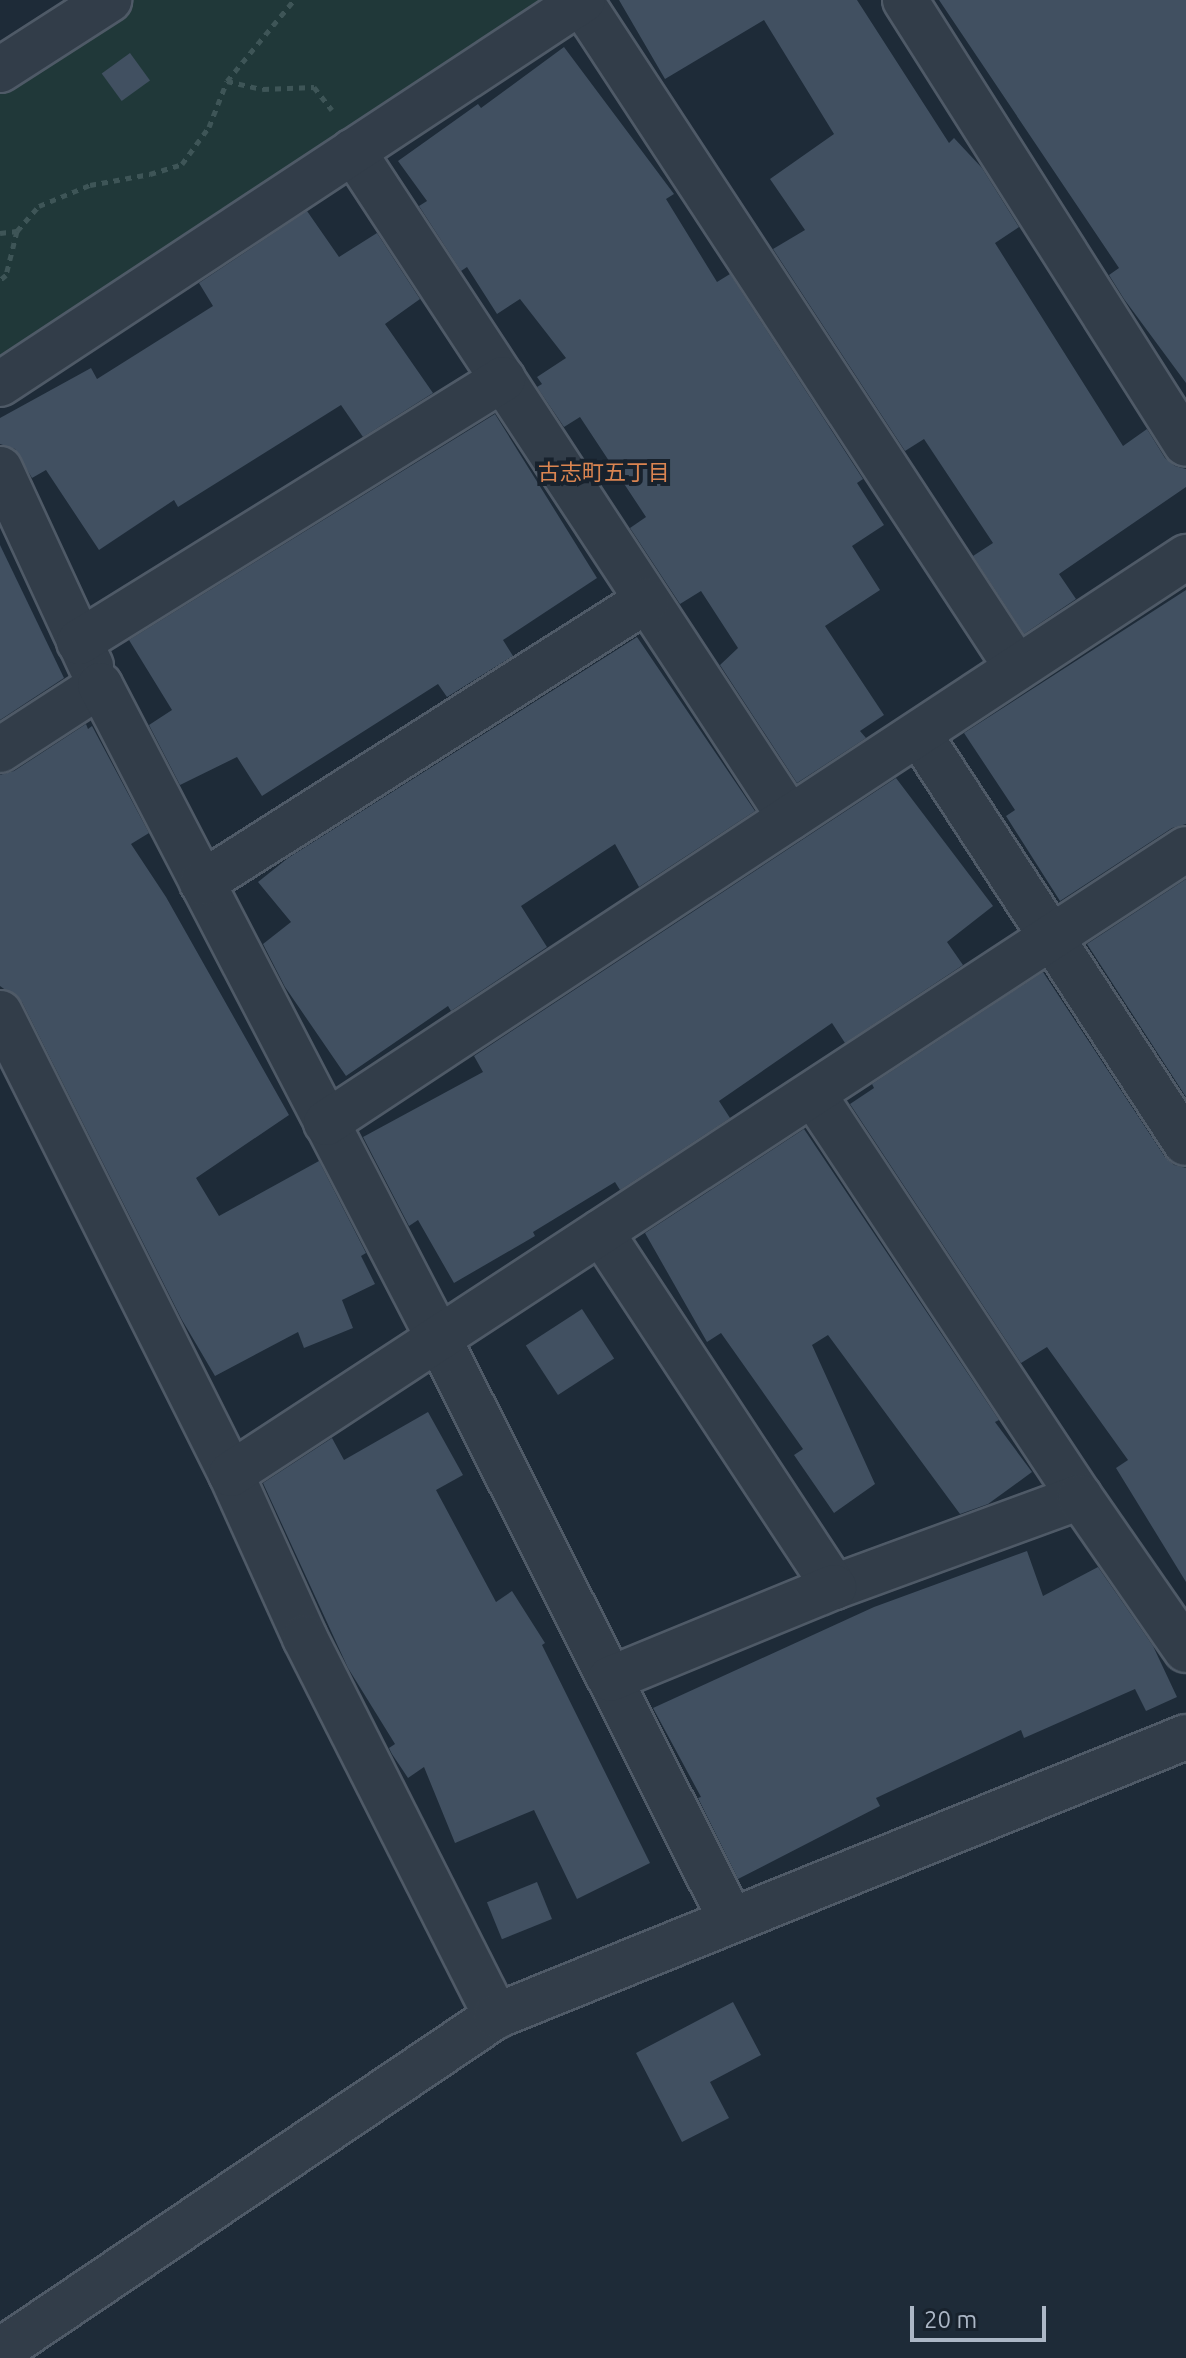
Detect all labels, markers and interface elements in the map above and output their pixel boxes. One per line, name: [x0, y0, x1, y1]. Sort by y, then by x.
district label: 古志町五丁目: [538, 459, 670, 485]
scale bar: [914, 2290, 1050, 2340]
text: 20 m: [924, 2306, 977, 2333]

